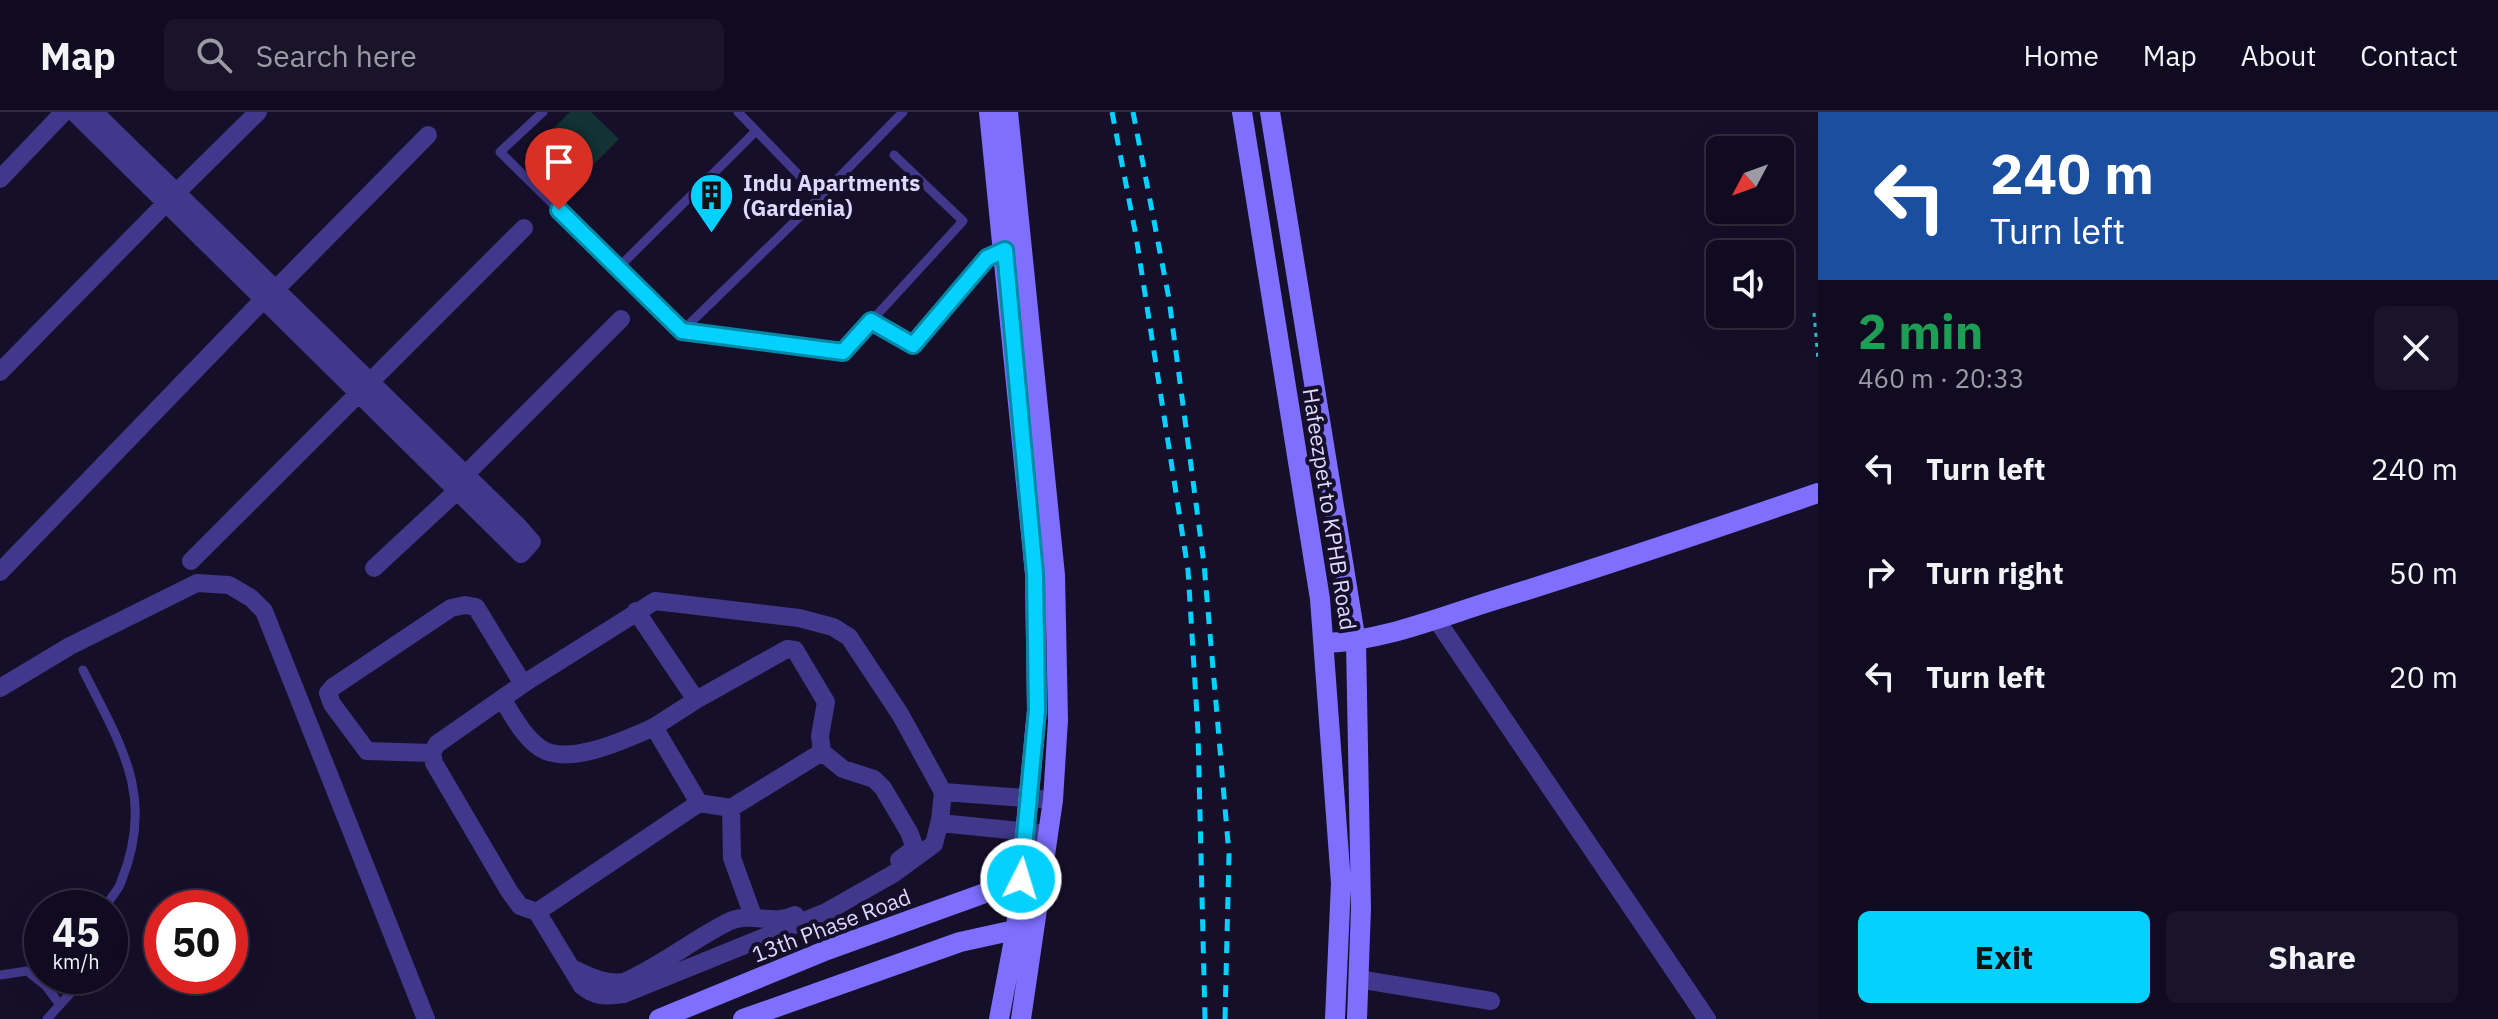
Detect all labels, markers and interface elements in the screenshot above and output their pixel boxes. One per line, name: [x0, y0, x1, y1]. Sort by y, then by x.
search box: [164, 19, 724, 91]
text: Map: [40, 31, 116, 80]
icon: search: [192, 33, 236, 77]
text: Search here: [256, 36, 417, 75]
text: Home: [2023, 37, 2099, 74]
text: Map: [2143, 37, 2197, 74]
text: About: [2241, 37, 2316, 74]
text: Contact: [2360, 37, 2458, 74]
pin: [525, 128, 593, 210]
north arrow: [1706, 136, 1794, 224]
map controls: [1706, 136, 1794, 328]
text: 240 m: [1990, 137, 2154, 209]
icon: arrive: [537, 140, 581, 184]
icon: left: [1858, 144, 1962, 248]
place label: Indu Apartments (Gardenia): [743, 168, 920, 222]
building icon: Indu Apartments (Gardenia): [688, 171, 736, 234]
text: Turn left: [1990, 207, 2125, 254]
button: sound: [1706, 240, 1794, 328]
text: 2 min: [1858, 300, 1983, 362]
button: close: [2374, 306, 2458, 390]
text: 460 m · 20:33: [1858, 361, 2024, 395]
street label: Hafeezpet to KPHB Road: [1297, 386, 1363, 632]
icon: left: [1858, 446, 1902, 490]
text: Turn left: [1926, 449, 2045, 488]
text: 240 m: [2371, 449, 2458, 488]
icon: right: [1858, 550, 1902, 594]
text: Turn right: [1926, 553, 2064, 592]
text: 50 m: [2389, 553, 2458, 592]
icon: left: [1858, 654, 1902, 698]
text: Turn left: [1926, 657, 2045, 696]
text: 20 m: [2389, 657, 2458, 696]
position arrow: [979, 837, 1063, 921]
street label: 13th Phase Road: [747, 881, 915, 969]
speed limit sign: 50: [144, 890, 248, 994]
text: 45: [52, 906, 100, 958]
button: Exit: [1858, 911, 2150, 1003]
button: Share: [2166, 911, 2458, 1003]
text: km/h: [52, 948, 100, 975]

